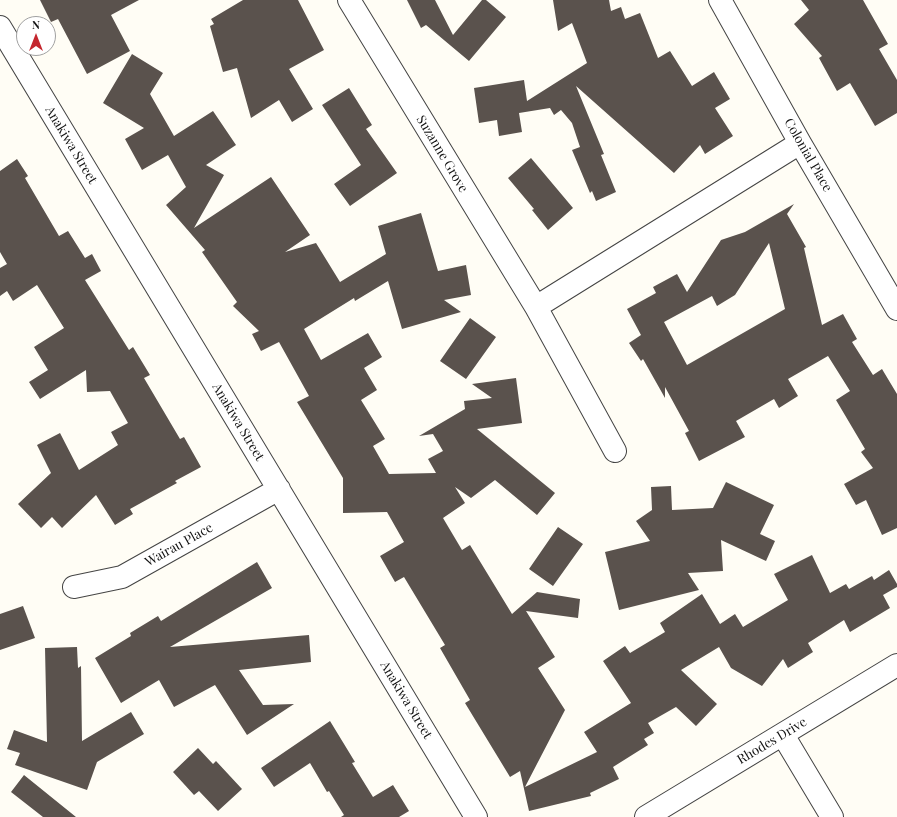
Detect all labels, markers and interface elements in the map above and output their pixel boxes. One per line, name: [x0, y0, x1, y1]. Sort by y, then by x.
north arrow: [16, 16, 56, 56]
text: N: [32, 17, 40, 32]
street label: Anakiwa Street: [42, 103, 100, 187]
street label: Suzanne Grove: [413, 113, 471, 195]
street label: Colonial Place: [781, 115, 835, 195]
street label: Anakiwa Street: [209, 380, 267, 464]
street label: Wairau Place: [142, 520, 216, 570]
street label: Anakiwa Street: [377, 658, 435, 742]
street label: Rhodes Drive: [734, 714, 810, 768]

